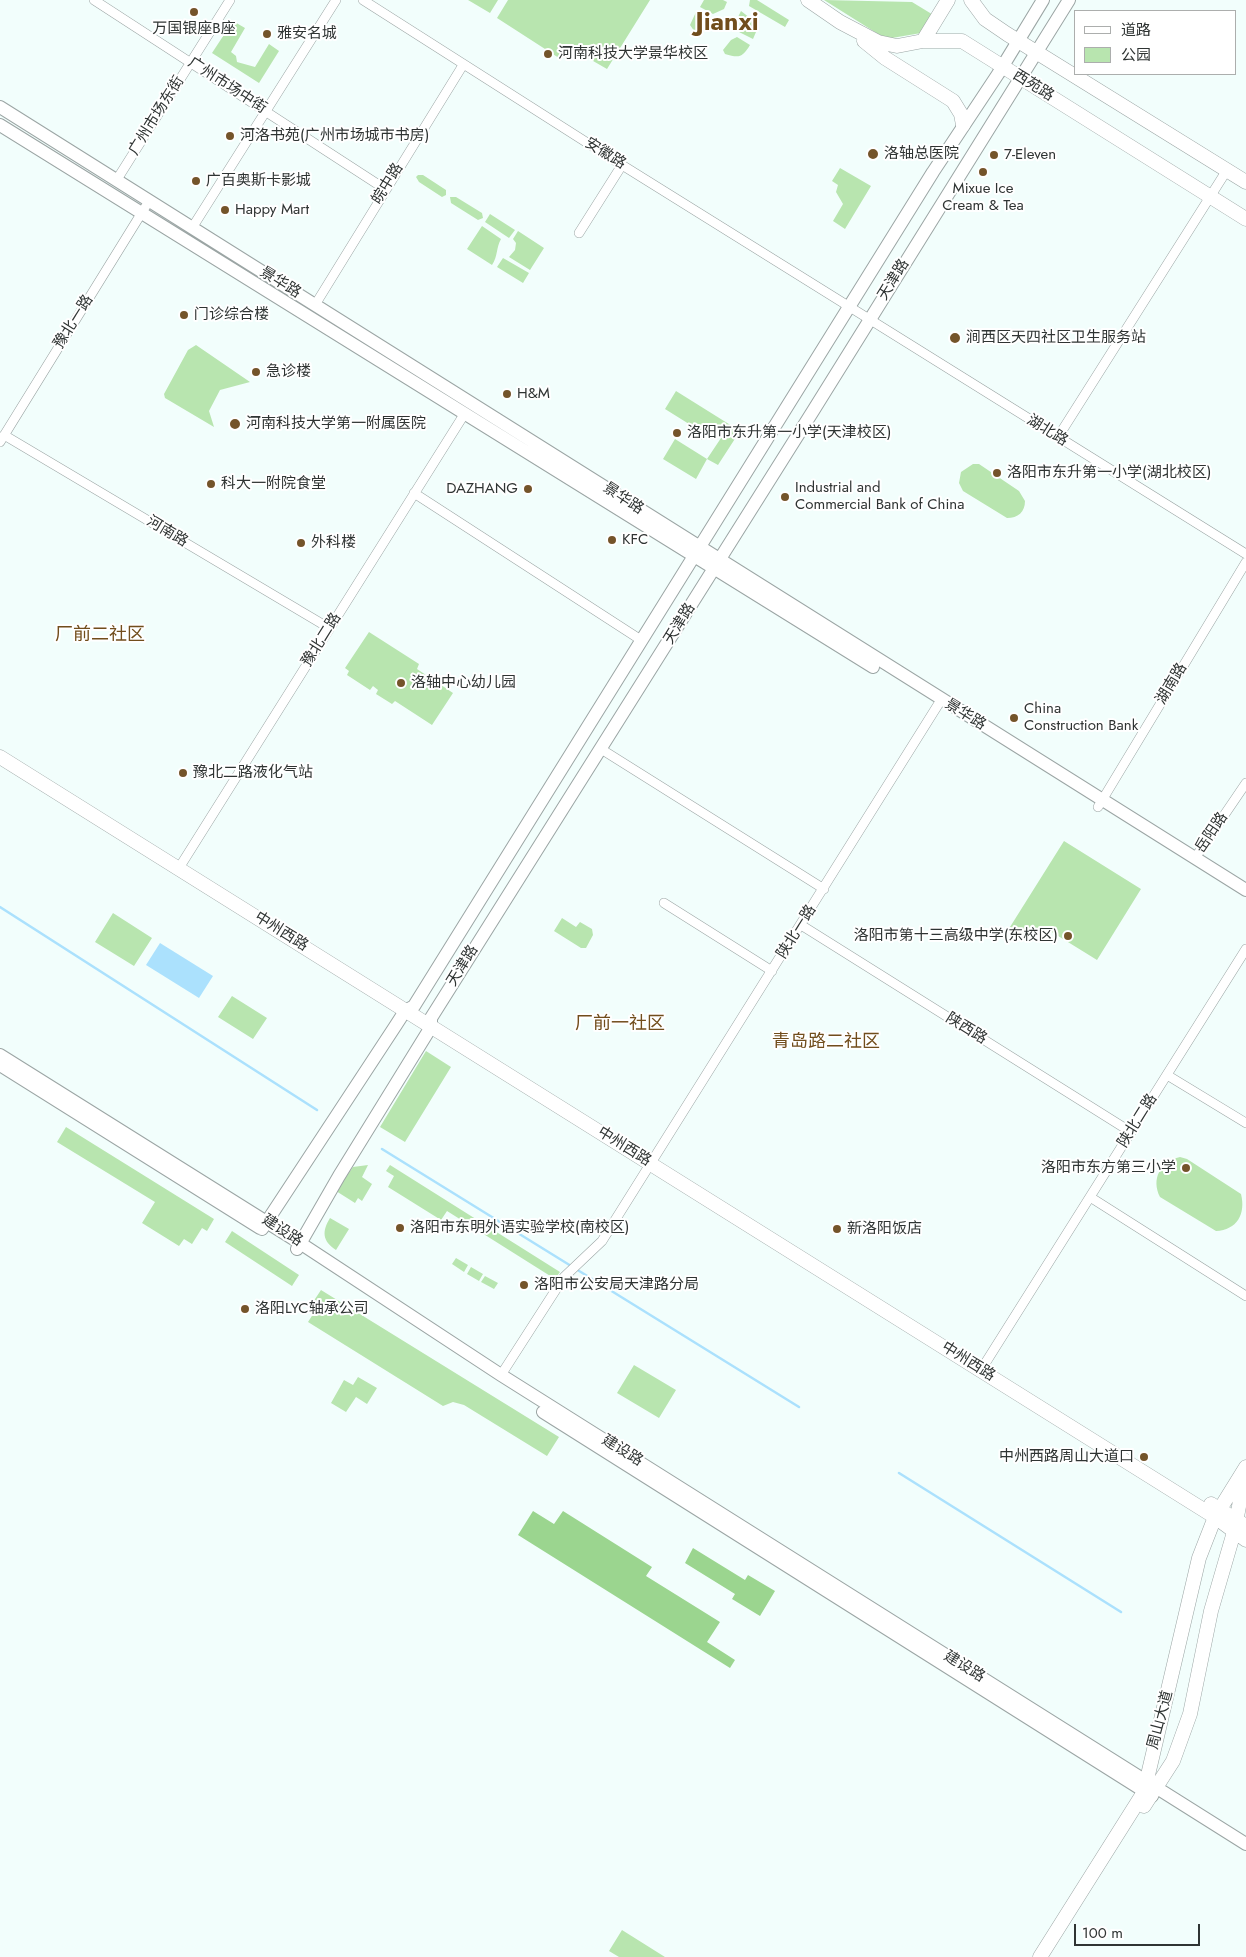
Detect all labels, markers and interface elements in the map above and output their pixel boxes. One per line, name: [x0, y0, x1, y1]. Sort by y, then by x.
marker: 万国银座B座: [188, 6, 200, 18]
district label: Jianxi: [695, 9, 759, 39]
legend: [1074, 10, 1236, 75]
text: 道路: [1121, 19, 1151, 41]
place label: 万国银座B座: [152, 20, 236, 38]
place label: 雅安名城: [277, 25, 337, 43]
marker: 雅安名城: [261, 28, 273, 40]
text: 公园: [1121, 44, 1151, 66]
place label: 河南科技大学景华校区: [558, 45, 708, 63]
marker: 河南科技大学景华校区: [542, 48, 554, 60]
street label: 广州市场中街: [184, 54, 270, 118]
street label: 西苑路: [1009, 66, 1057, 106]
street label: 广州市场东街: [126, 73, 188, 159]
place label: 河洛书苑(广州市场城市书房): [240, 127, 429, 145]
marker: 河洛书苑(广州市场城市书房): [224, 130, 236, 142]
street label: 安徽路: [581, 134, 629, 174]
place label: 洛轴总医院: [884, 145, 959, 163]
place label: 7-Eleven: [1004, 146, 1056, 164]
marker: 洛轴总医院: [866, 147, 880, 161]
marker: 7-Eleven: [988, 149, 1000, 161]
street label: 皖中路: [368, 160, 408, 208]
marker: Mixue Ice Cream & Tea: [977, 166, 989, 178]
place label: 广百奥斯卡影城: [206, 172, 311, 190]
marker: 广百奥斯卡影城: [190, 175, 202, 187]
place label: Mixue Ice Cream & Tea: [942, 180, 1024, 215]
place label: Happy Mart: [235, 201, 309, 219]
marker: Happy Mart: [219, 204, 231, 216]
street label: 天津路: [874, 256, 914, 304]
street label: 景华路: [256, 263, 304, 303]
street label: 豫北一路: [50, 292, 98, 352]
place label: 门诊综合楼: [194, 306, 269, 324]
marker: 门诊综合楼: [178, 309, 190, 321]
place label: 涧西区天四社区卫生服务站: [966, 329, 1146, 347]
marker: 涧西区天四社区卫生服务站: [948, 331, 962, 345]
place label: 急诊楼: [266, 363, 311, 381]
marker: 急诊楼: [250, 366, 262, 378]
place label: H&M: [517, 385, 550, 403]
marker: H&M: [501, 388, 513, 400]
street label: 湖北路: [1023, 411, 1071, 451]
place label: 河南科技大学第一附属医院: [246, 415, 426, 433]
marker: 河南科技大学第一附属医院: [228, 417, 242, 431]
place label: 洛阳市东升第一小学(天津校区): [687, 424, 891, 442]
marker: 洛阳市东升第一小学(天津校区): [671, 427, 683, 439]
place label: 洛阳市东升第一小学(湖北校区): [1007, 464, 1211, 482]
marker: 洛阳市东升第一小学(湖北校区): [991, 467, 1003, 479]
place label: 科大一附院食堂: [221, 475, 326, 493]
marker: 科大一附院食堂: [205, 478, 217, 490]
street label: 景华路: [599, 479, 647, 519]
place label: Industrial and Commercial Bank of China: [795, 479, 964, 514]
place label: DAZHANG: [446, 480, 518, 498]
marker: DAZHANG: [522, 483, 534, 495]
marker: Industrial and Commercial Bank of China: [779, 491, 791, 503]
street label: 河南路: [143, 513, 191, 551]
place label: KFC: [622, 531, 648, 549]
place label: 外科楼: [311, 534, 356, 552]
marker: KFC: [606, 534, 618, 546]
marker: 外科楼: [295, 537, 307, 549]
street label: 天津路: [660, 600, 700, 648]
street label: 豫北二路: [298, 610, 346, 670]
district label: 厂前二社区: [55, 625, 145, 647]
street label: 湖南路: [1153, 660, 1191, 708]
place label: 洛轴中心幼儿园: [411, 674, 516, 692]
marker: 洛轴中心幼儿园: [395, 677, 407, 689]
street label: 景华路: [941, 695, 989, 735]
place label: China Construction Bank: [1024, 700, 1138, 735]
marker: China Construction Bank: [1008, 712, 1020, 724]
place label: 豫北二路液化气站: [193, 764, 313, 782]
marker: 豫北二路液化气站: [177, 767, 189, 779]
street label: 岳阳路: [1192, 809, 1232, 857]
street label: 陕北一路: [773, 902, 821, 962]
street label: 中州西路: [251, 908, 311, 956]
place label: 洛阳市第十三高级中学(东校区): [854, 927, 1058, 945]
marker: 洛阳市第十三高级中学(东校区): [1062, 930, 1074, 942]
street label: 天津路: [443, 942, 483, 990]
street label: 陕西路: [942, 1009, 990, 1049]
district label: 厂前一社区: [575, 1014, 665, 1036]
district label: 青岛路二社区: [772, 1032, 880, 1054]
street label: 陕北二路: [1114, 1091, 1162, 1151]
street label: 中州西路: [594, 1123, 654, 1171]
place label: 洛阳市东方第三小学: [1041, 1159, 1176, 1177]
marker: 洛阳市东方第三小学: [1180, 1162, 1192, 1174]
street label: 建设路: [258, 1211, 306, 1251]
place label: 洛阳市东明外语实验学校(南校区): [410, 1219, 629, 1237]
place label: 新洛阳饭店: [847, 1220, 922, 1238]
marker: 洛阳市东明外语实验学校(南校区): [394, 1222, 406, 1234]
marker: 新洛阳饭店: [831, 1223, 843, 1235]
place label: 洛阳市公安局天津路分局: [534, 1276, 699, 1294]
marker: 洛阳市公安局天津路分局: [518, 1279, 530, 1291]
place label: 洛阳LYC轴承公司: [255, 1300, 369, 1318]
marker: 洛阳LYC轴承公司: [239, 1303, 251, 1315]
street label: 中州西路: [938, 1338, 998, 1386]
street label: 建设路: [598, 1431, 646, 1471]
place label: 中州西路周山大道口: [999, 1448, 1134, 1466]
marker: 中州西路周山大道口: [1138, 1451, 1150, 1463]
street label: 建设路: [940, 1647, 988, 1687]
street label: 周山大道: [1145, 1689, 1177, 1751]
scale bar: [1076, 1914, 1202, 1946]
text: 100 m: [1082, 1922, 1123, 1944]

